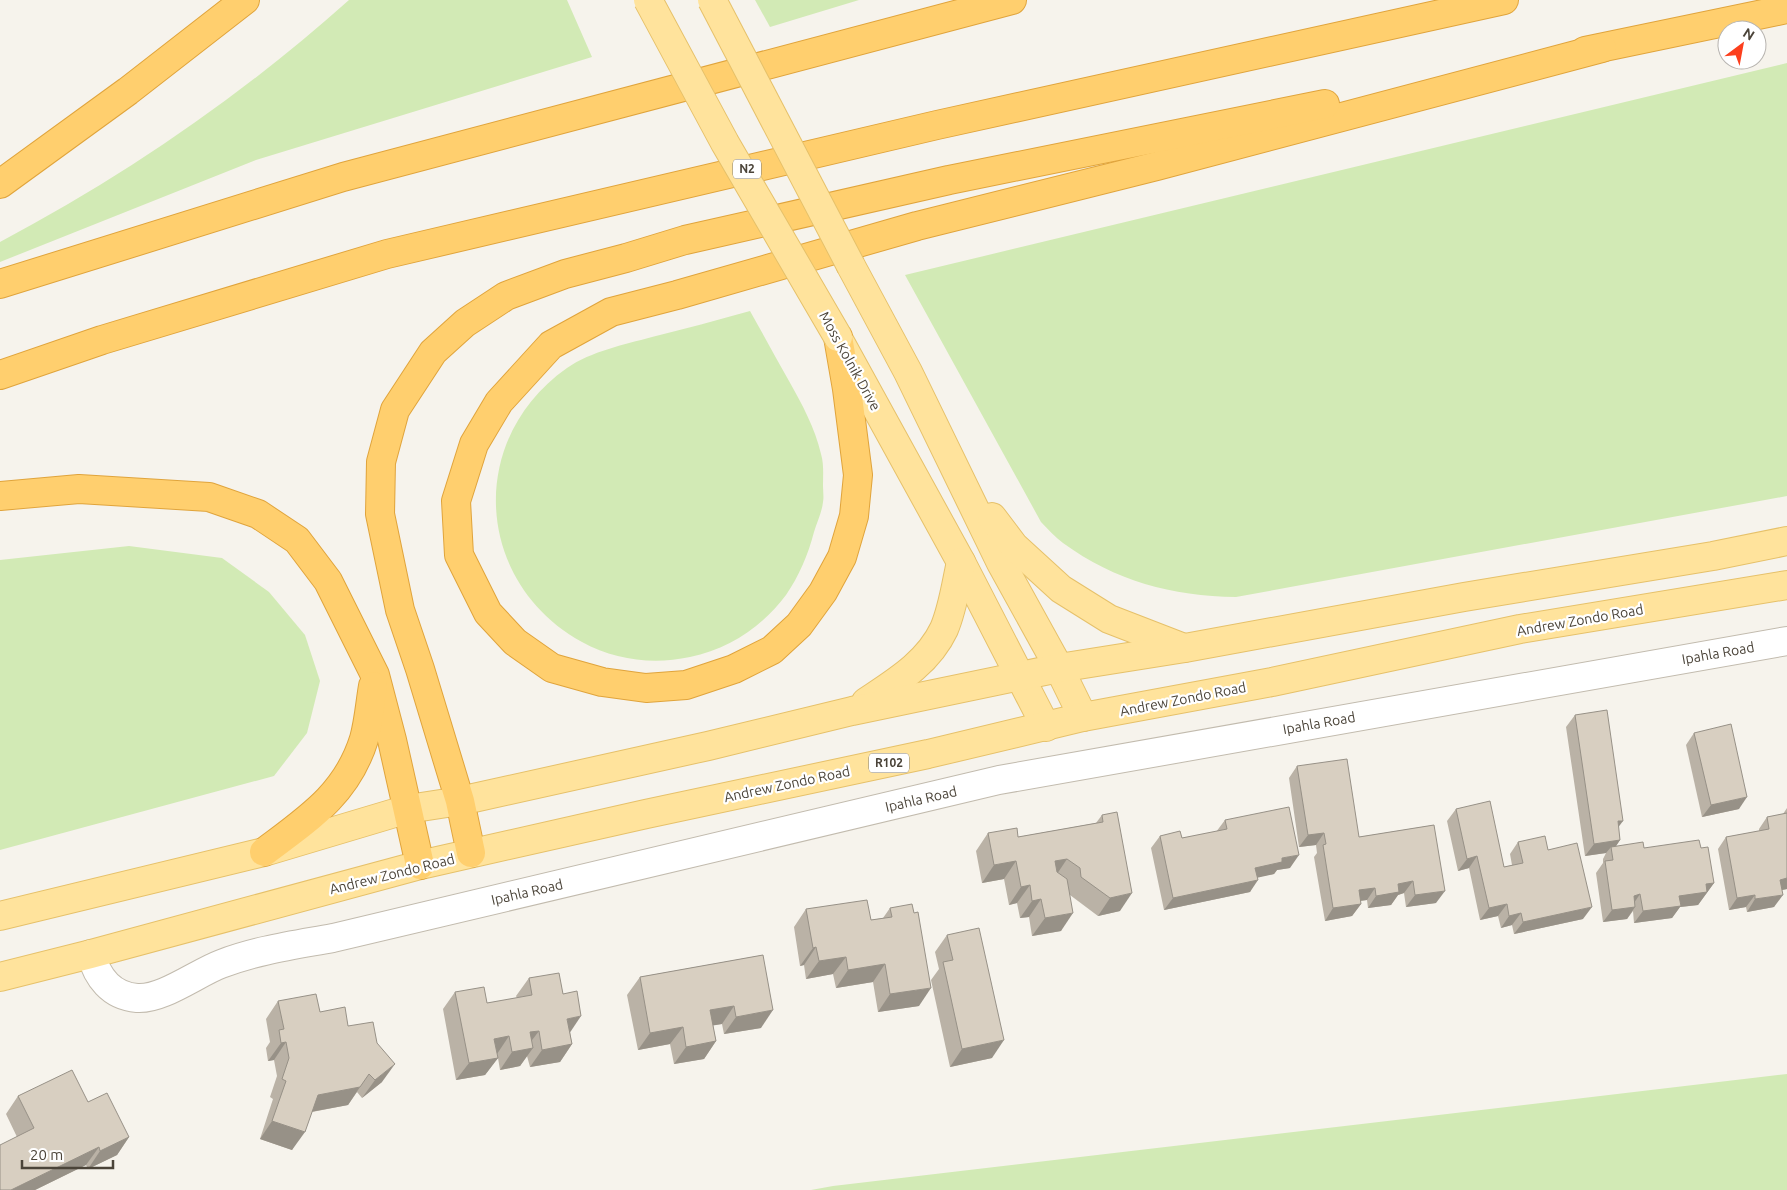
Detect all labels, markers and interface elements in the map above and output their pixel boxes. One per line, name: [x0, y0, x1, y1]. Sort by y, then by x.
north arrow: [1717, 20, 1767, 70]
text: N: [1740, 24, 1758, 44]
road number: N2: [733, 160, 761, 178]
street label: Moss Kolnik Drive: [816, 309, 884, 413]
street label: Andrew Zondo Road: [1515, 601, 1645, 639]
street label: Ipahla Road: [1680, 639, 1756, 667]
street label: Andrew Zondo Road: [1119, 679, 1247, 719]
street label: Ipahla Road: [1281, 709, 1357, 737]
road number: R102: [869, 754, 909, 772]
street label: Andrew Zondo Road: [723, 763, 851, 805]
street label: Ipahla Road: [883, 783, 959, 815]
street label: Andrew Zondo Road: [328, 851, 456, 897]
street label: Ipahla Road: [489, 876, 565, 908]
scale bar: [22, 1138, 114, 1170]
text: 20 m: [30, 1146, 63, 1163]

